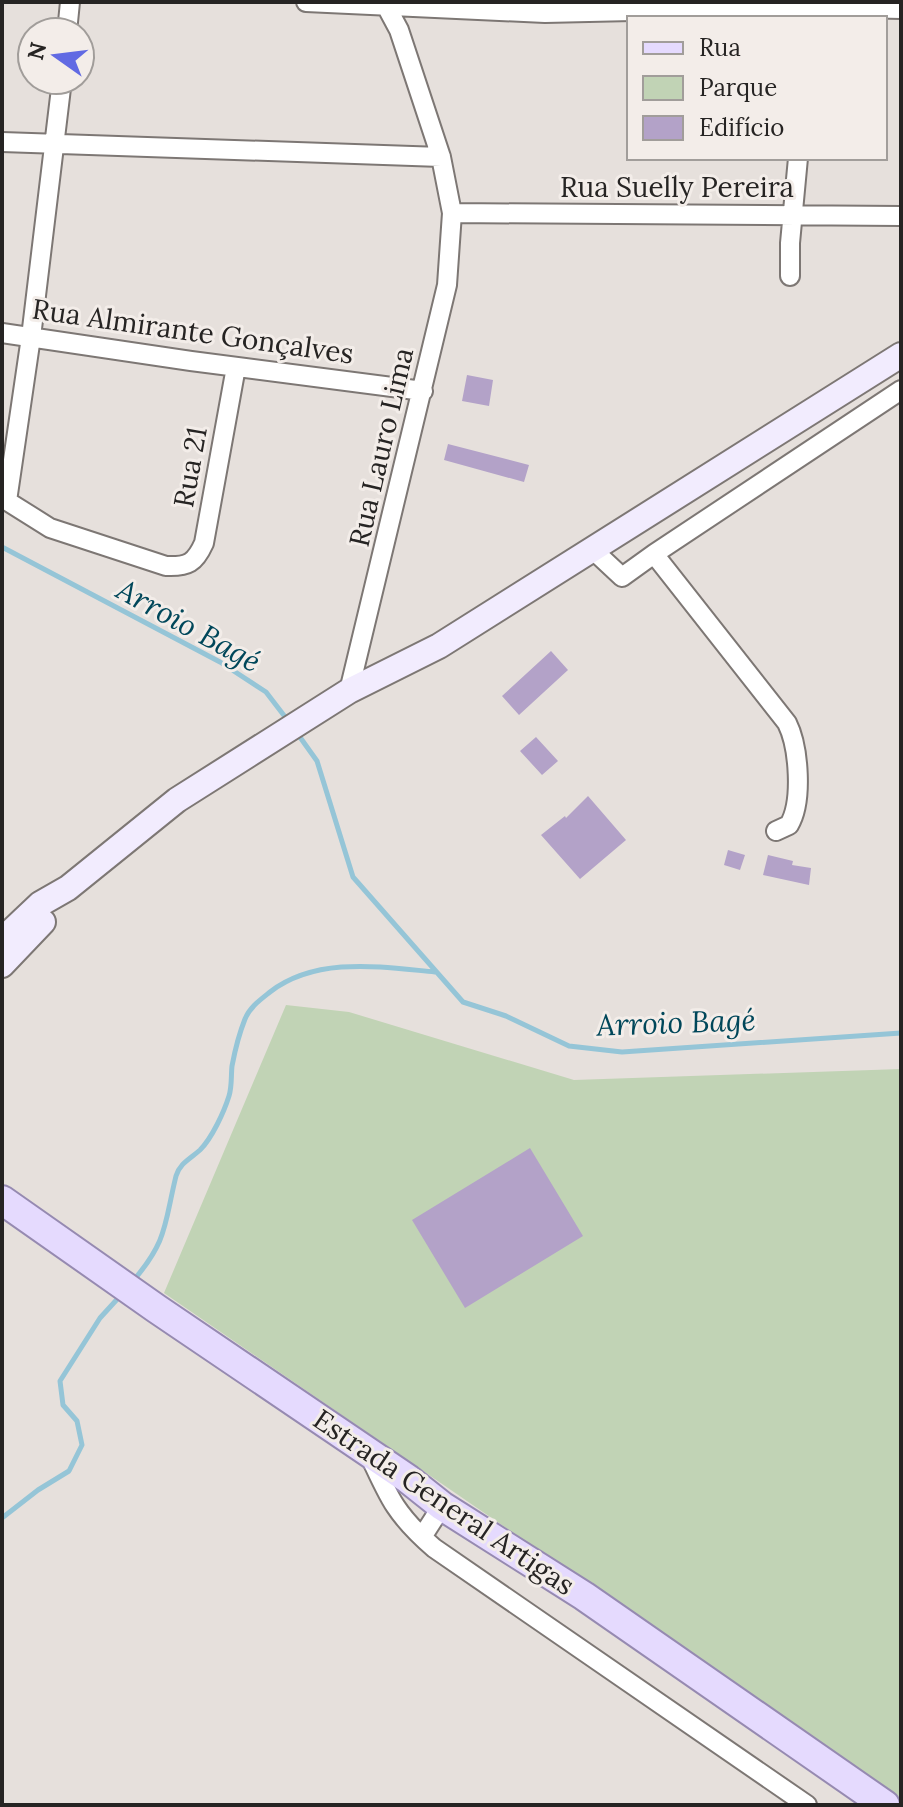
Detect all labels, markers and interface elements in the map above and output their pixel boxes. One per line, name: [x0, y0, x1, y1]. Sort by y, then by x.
north arrow: [16, 16, 96, 96]
legend: [627, 16, 887, 160]
text: Rua: [699, 32, 741, 63]
text: N: [21, 40, 52, 63]
text: Parque: [699, 72, 777, 103]
text: Edifício: [699, 112, 784, 143]
street label: Rua Suelly Pereira: [560, 169, 794, 205]
street label: Rua Almirante Gonçalves: [30, 291, 356, 371]
street label: Rua Lauro Lima: [341, 344, 421, 550]
street label: Rua 21: [165, 424, 215, 510]
water label: Arroio Bagé: [109, 569, 268, 680]
water label: Arroio Bagé: [595, 1000, 756, 1044]
street label: Estrada General Artigas: [306, 1401, 582, 1603]

